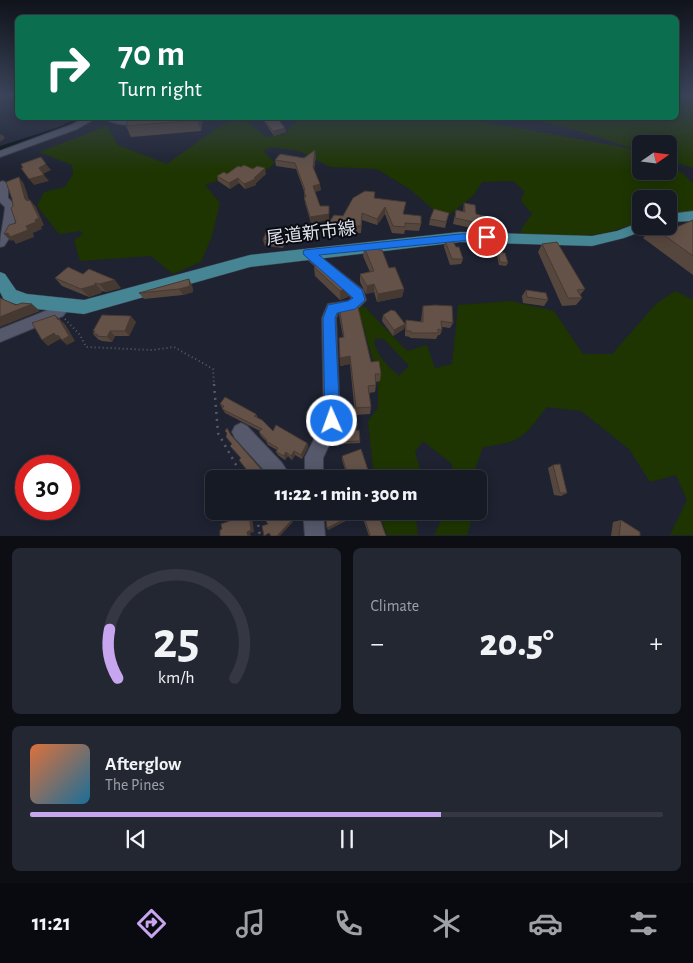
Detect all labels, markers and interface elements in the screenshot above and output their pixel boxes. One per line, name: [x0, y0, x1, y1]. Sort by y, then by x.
icon: right: [35, 35, 100, 100]
text: 70 m: [118, 37, 185, 72]
text: Turn right: [118, 78, 202, 100]
north arrow: [632, 135, 678, 180]
map controls: [632, 135, 677, 235]
button: search: [632, 190, 677, 235]
pin: [466, 216, 508, 258]
street label: 尾道新市線: [265, 218, 357, 248]
icon: arrive: [473, 223, 501, 251]
position arrow: [305, 394, 357, 446]
speed limit sign: 30: [15, 455, 80, 520]
text: 11:22 · 1 min · 300 m: [275, 485, 417, 504]
text: Climate: [371, 598, 419, 614]
text: 25: [153, 615, 200, 667]
text: 20.5°: [480, 625, 554, 663]
text: −: [371, 630, 384, 658]
text: +: [650, 630, 663, 658]
text: km/h: [158, 669, 195, 687]
text: Afterglow: [105, 755, 181, 774]
text: The Pines: [105, 777, 165, 793]
icon: previous: [122, 825, 150, 853]
icon: pause: [333, 825, 361, 853]
icon: next: [544, 825, 572, 853]
icon: directions: [134, 906, 169, 941]
icon: music: [233, 906, 268, 941]
icon: phone: [331, 906, 366, 941]
icon: climate: [429, 906, 464, 941]
icon: car: [528, 906, 563, 941]
icon: filters: [626, 906, 661, 941]
text: 11:21: [32, 912, 71, 934]

